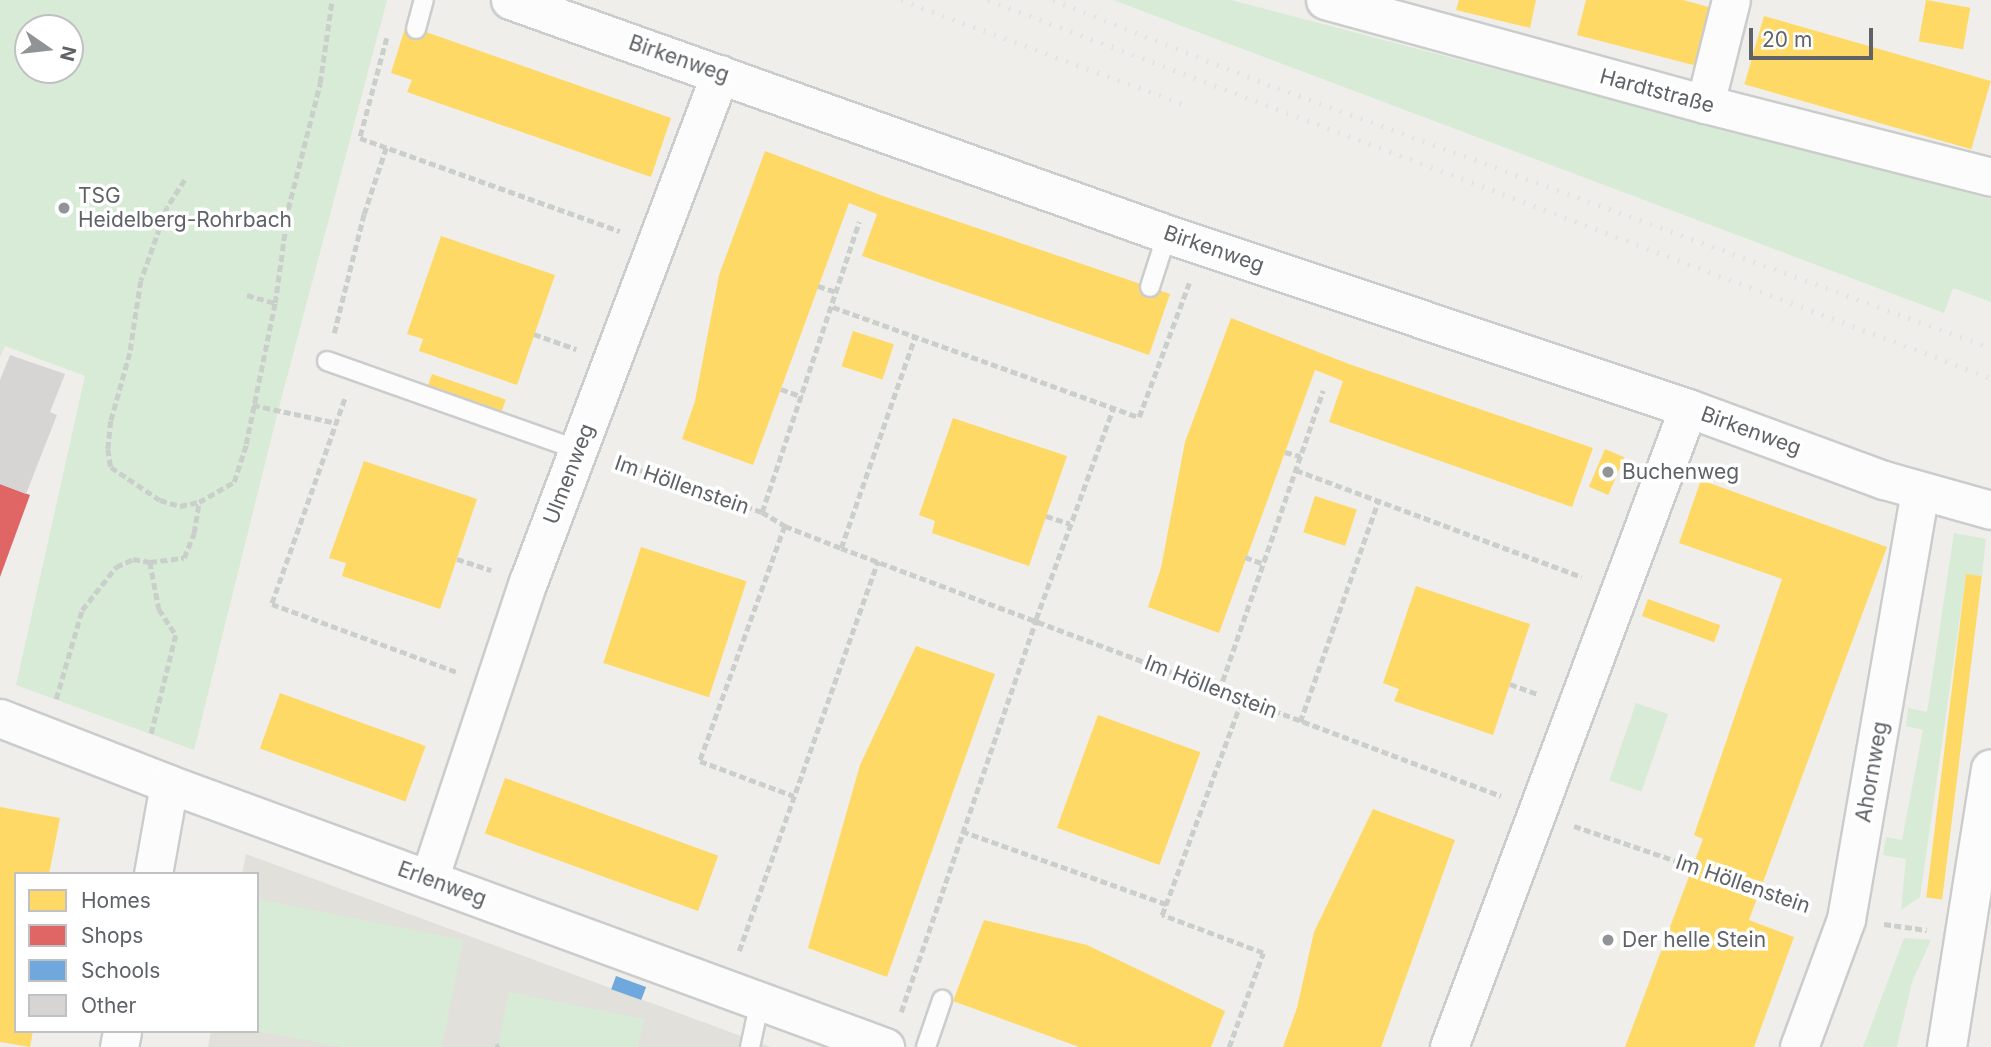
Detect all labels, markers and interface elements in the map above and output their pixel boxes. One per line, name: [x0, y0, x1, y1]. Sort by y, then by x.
north arrow: [14, 14, 84, 84]
scale bar: [1753, 14, 1877, 58]
text: 20 m: [1762, 27, 1812, 52]
street label: Birkenweg: [625, 30, 733, 88]
text: N: [55, 44, 81, 64]
street label: Hardtstraße: [1597, 64, 1717, 118]
place label: TSG Heidelberg-Rohrbach: [78, 183, 292, 233]
marker: TSG Heidelberg-Rohrbach: [56, 200, 72, 216]
street label: Birkenweg: [1160, 220, 1268, 278]
street label: Birkenweg: [1698, 401, 1804, 461]
street label: Ulmenweg: [538, 420, 600, 528]
street label: Im Höllenstein: [611, 450, 753, 520]
place label: Buchenweg: [1622, 459, 1739, 485]
marker: Buchenweg: [1600, 464, 1616, 480]
street label: Im Höllenstein: [1141, 650, 1281, 724]
street label: Ahornweg: [1851, 720, 1893, 824]
street label: Im Höllenstein: [1672, 849, 1814, 919]
street label: Erlenweg: [394, 856, 490, 912]
legend: [14, 872, 259, 1033]
text: Homes: [81, 888, 151, 913]
text: Shops: [81, 923, 143, 948]
place label: Der helle Stein: [1622, 927, 1766, 953]
marker: Der helle Stein: [1600, 932, 1616, 948]
text: Schools: [81, 958, 160, 983]
text: Other: [81, 993, 137, 1018]

